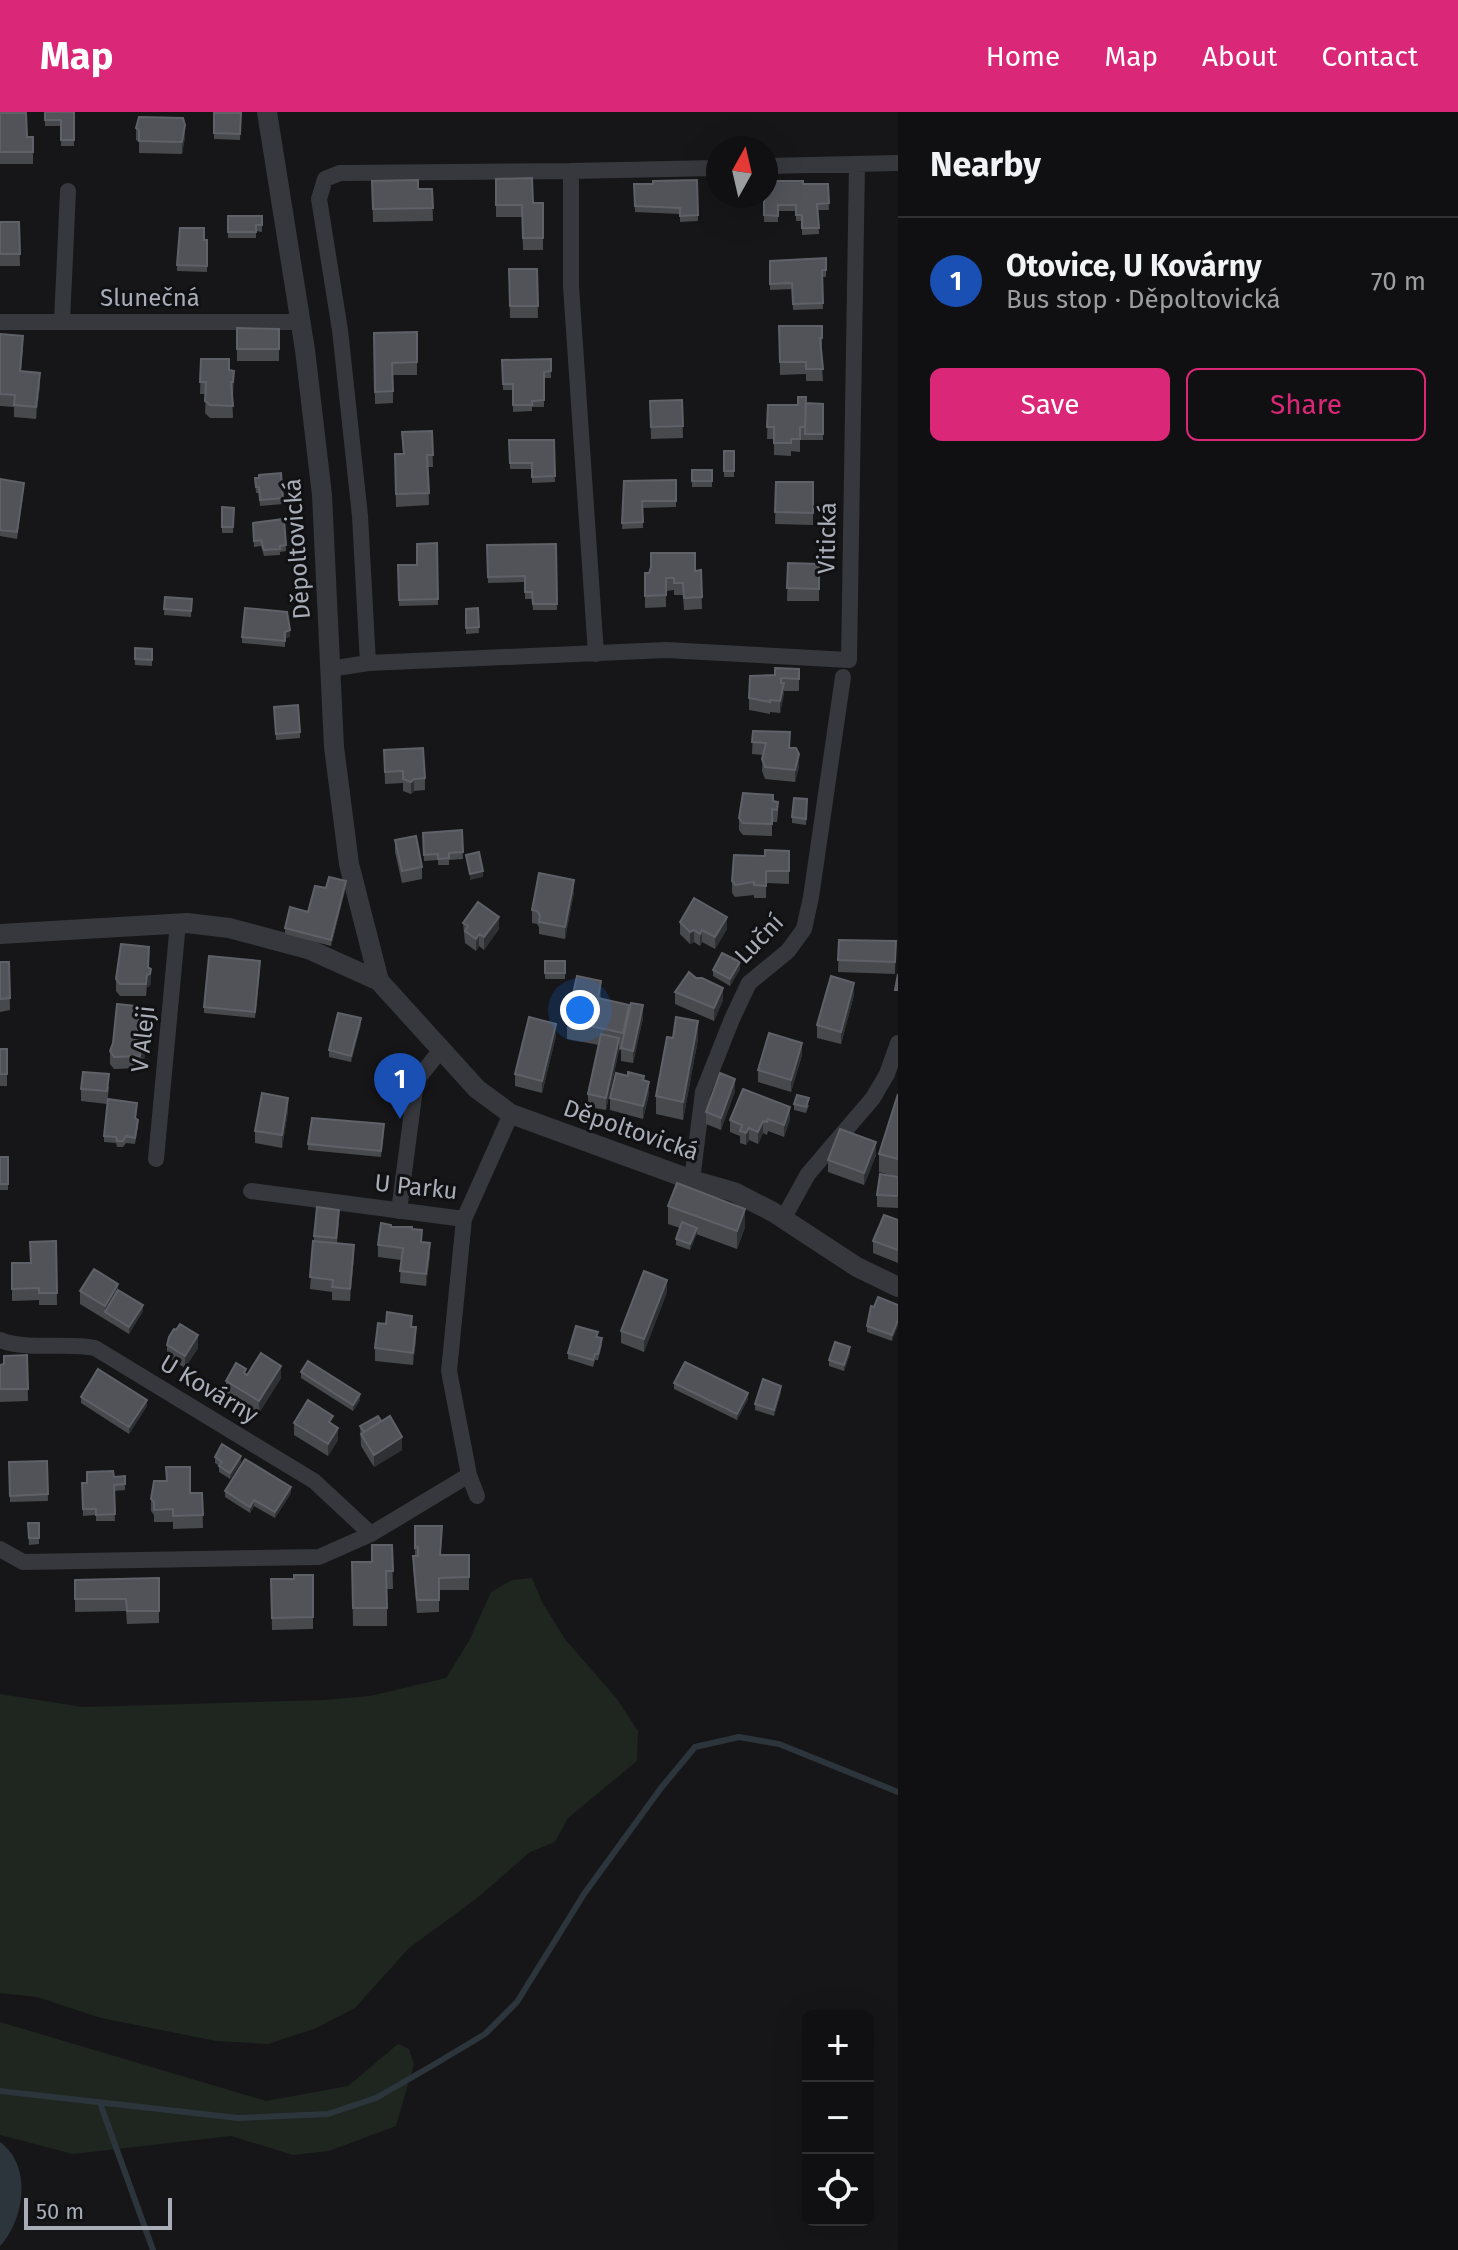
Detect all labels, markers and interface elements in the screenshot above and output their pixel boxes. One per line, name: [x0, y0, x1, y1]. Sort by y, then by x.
text: Map: [40, 33, 113, 79]
text: Home: [986, 40, 1060, 73]
text: Map: [1104, 40, 1158, 73]
text: About: [1202, 40, 1277, 73]
text: Contact: [1321, 40, 1418, 73]
north arrow: [706, 136, 778, 208]
text: Nearby: [930, 144, 1041, 185]
text: Otovice, U Kovárny: [1006, 248, 1261, 284]
text: 1: [950, 266, 962, 297]
text: 70 m: [1371, 266, 1426, 297]
street label: Slunečná: [100, 284, 200, 312]
text: Bus stop · Děpoltovická: [1006, 284, 1281, 315]
button: Save: [930, 368, 1170, 441]
button: Share: [1186, 368, 1426, 441]
street label: Děpoltovická: [278, 478, 316, 620]
street label: Vitická: [812, 502, 842, 574]
street label: Luční: [729, 908, 789, 970]
your location: [560, 990, 600, 1030]
street label: V Aleji: [126, 1004, 160, 1074]
pin: 1: [374, 1053, 426, 1119]
street label: Děpoltovická: [560, 1094, 702, 1166]
street label: U Parku: [373, 1169, 459, 1205]
street label: U Kovárny: [155, 1349, 263, 1429]
map controls: [802, 2010, 874, 2226]
button: +: [802, 2010, 874, 2082]
button: −: [802, 2082, 874, 2154]
button: locate: [802, 2154, 874, 2226]
scale bar: [24, 2194, 172, 2230]
text: 50 m: [36, 2198, 84, 2225]

